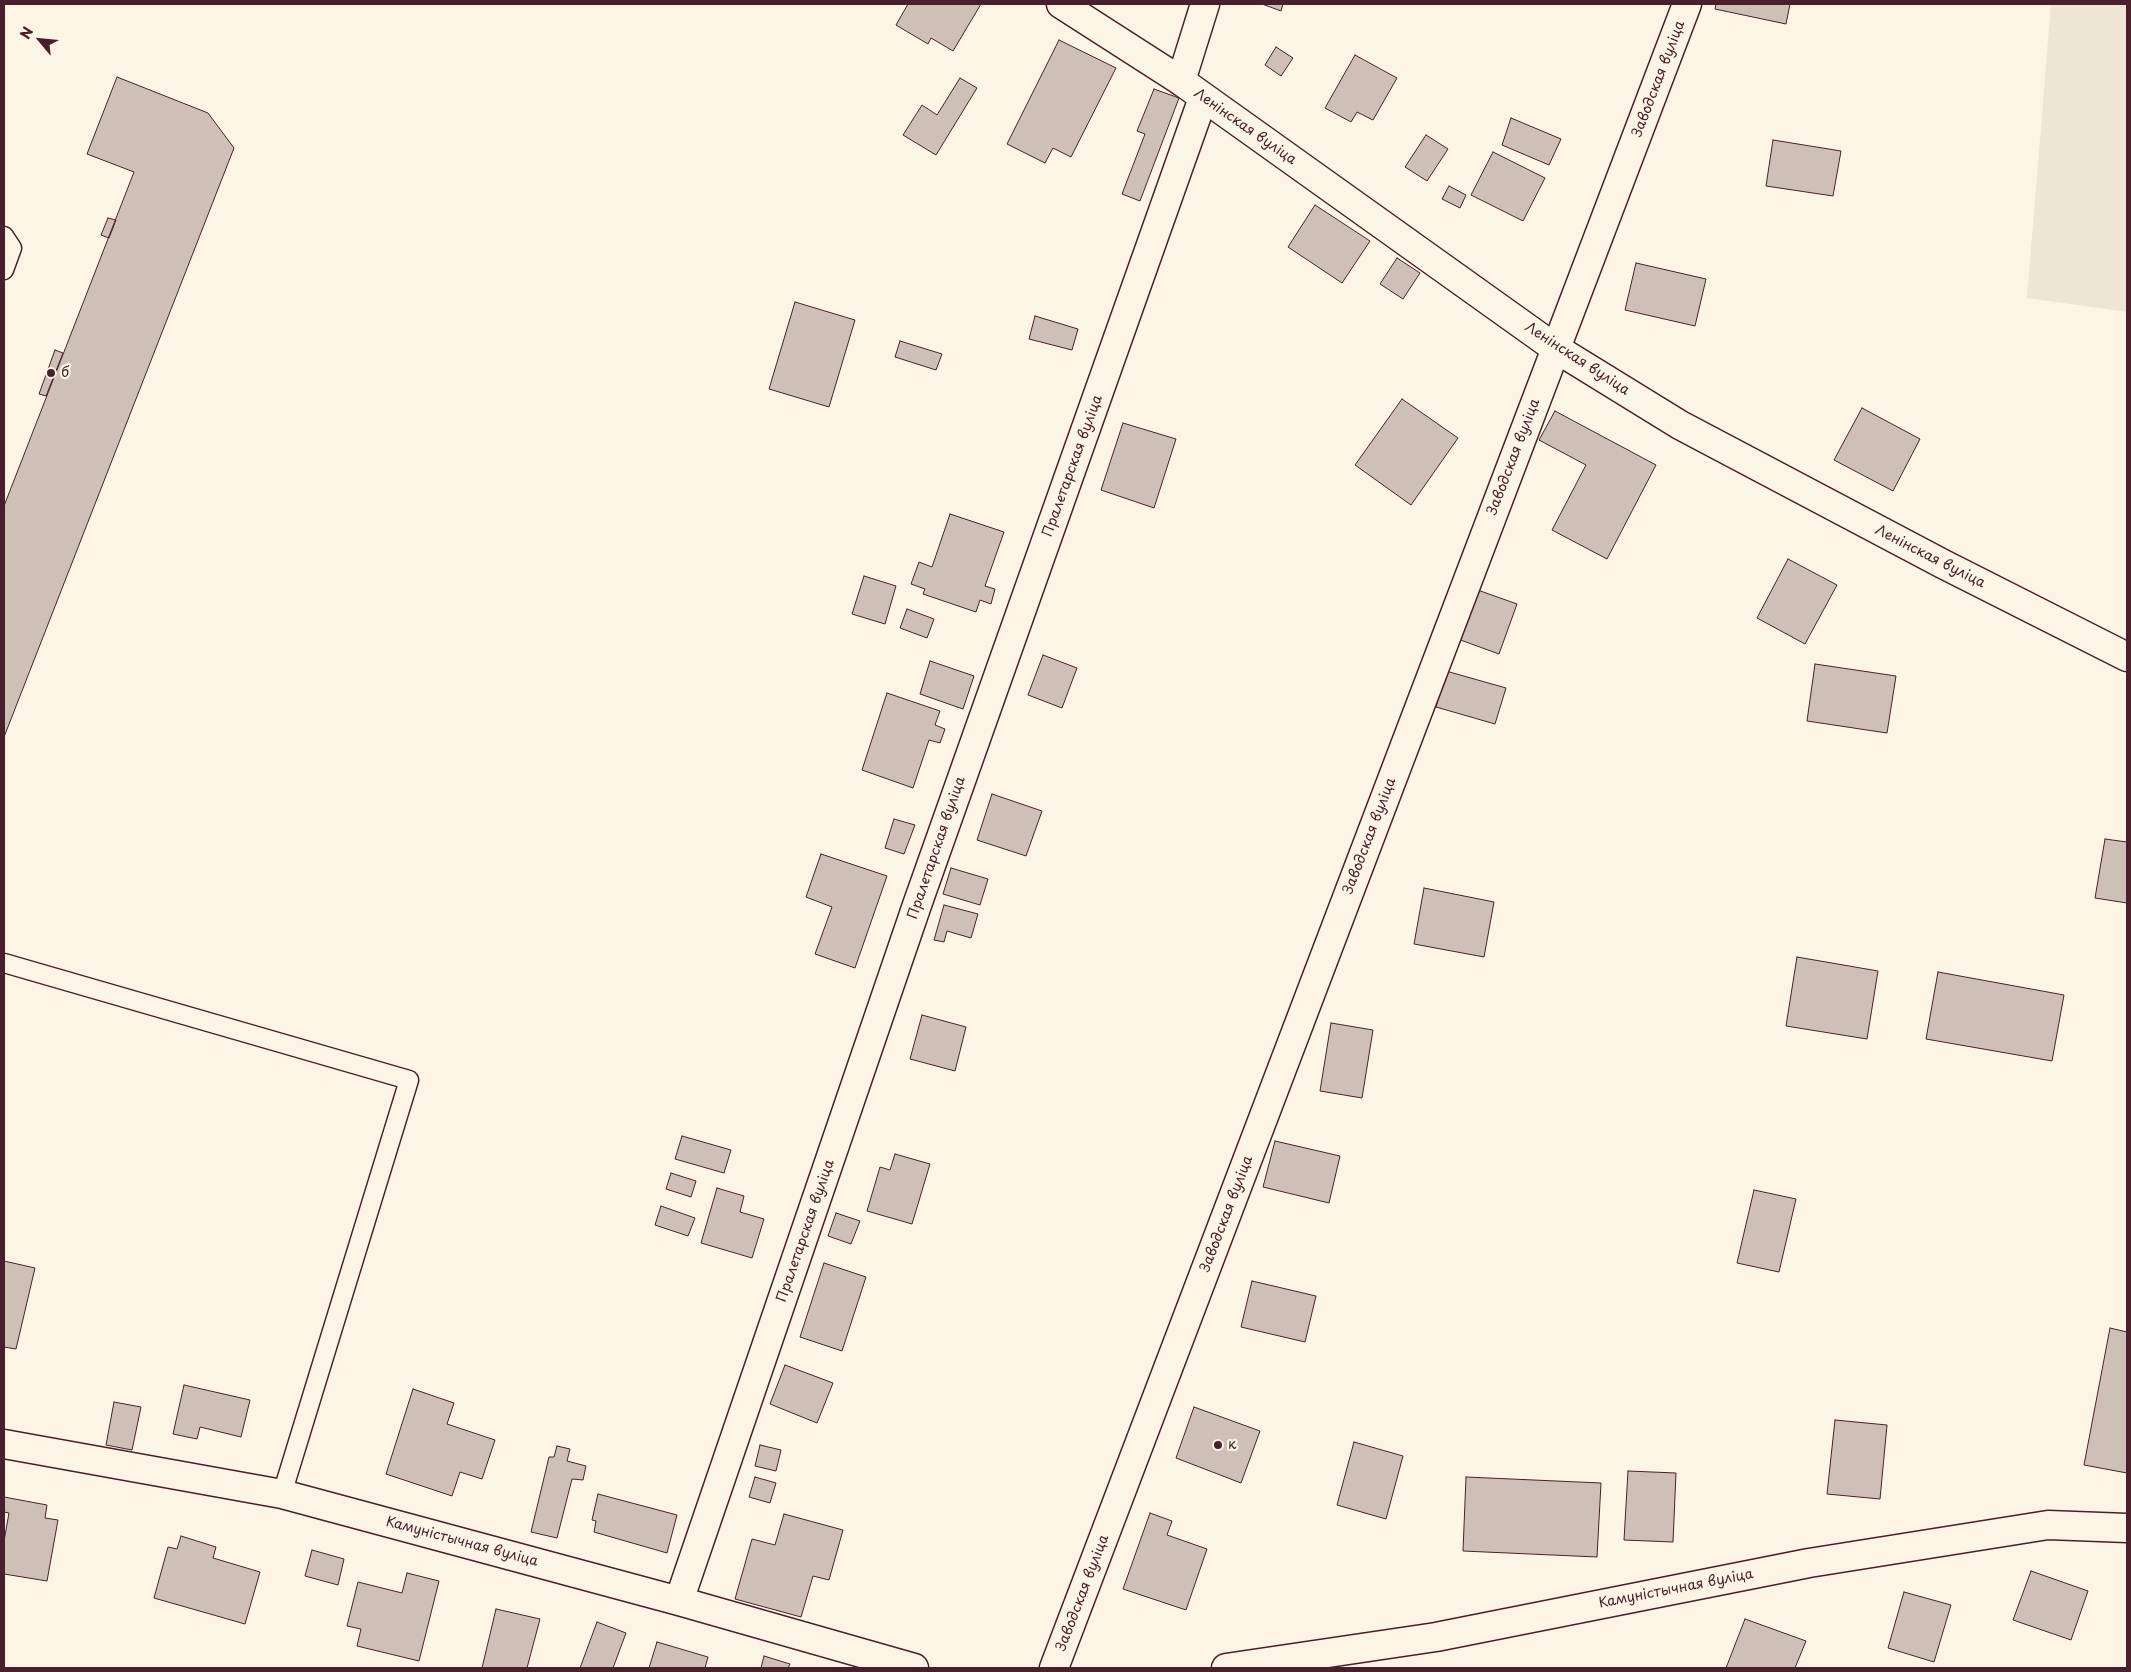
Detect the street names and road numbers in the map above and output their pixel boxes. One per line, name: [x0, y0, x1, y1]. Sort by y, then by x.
street label: Заводская вуліца: [1629, 18, 1689, 140]
street label: Ленінская вуліца: [1190, 85, 1300, 169]
street label: Ленінская вуліца: [1521, 319, 1633, 399]
street label: Пралетарская вуліца: [1040, 393, 1106, 539]
street label: Заводская вуліца: [1484, 396, 1544, 518]
street label: Ленінская вуліца: [1872, 522, 1988, 592]
street label: Пралетарская вуліца: [905, 775, 969, 921]
street label: Заводская вуліца: [1340, 775, 1400, 897]
street label: Заводская вуліца: [1197, 1153, 1257, 1275]
street label: Пралетарская вуліца: [774, 1158, 838, 1304]
street label: Камуністычная вуліца: [384, 1514, 540, 1570]
street label: Заводская вуліца: [1053, 1532, 1113, 1654]
street label: Камуністычная вуліца: [1597, 1566, 1755, 1612]

